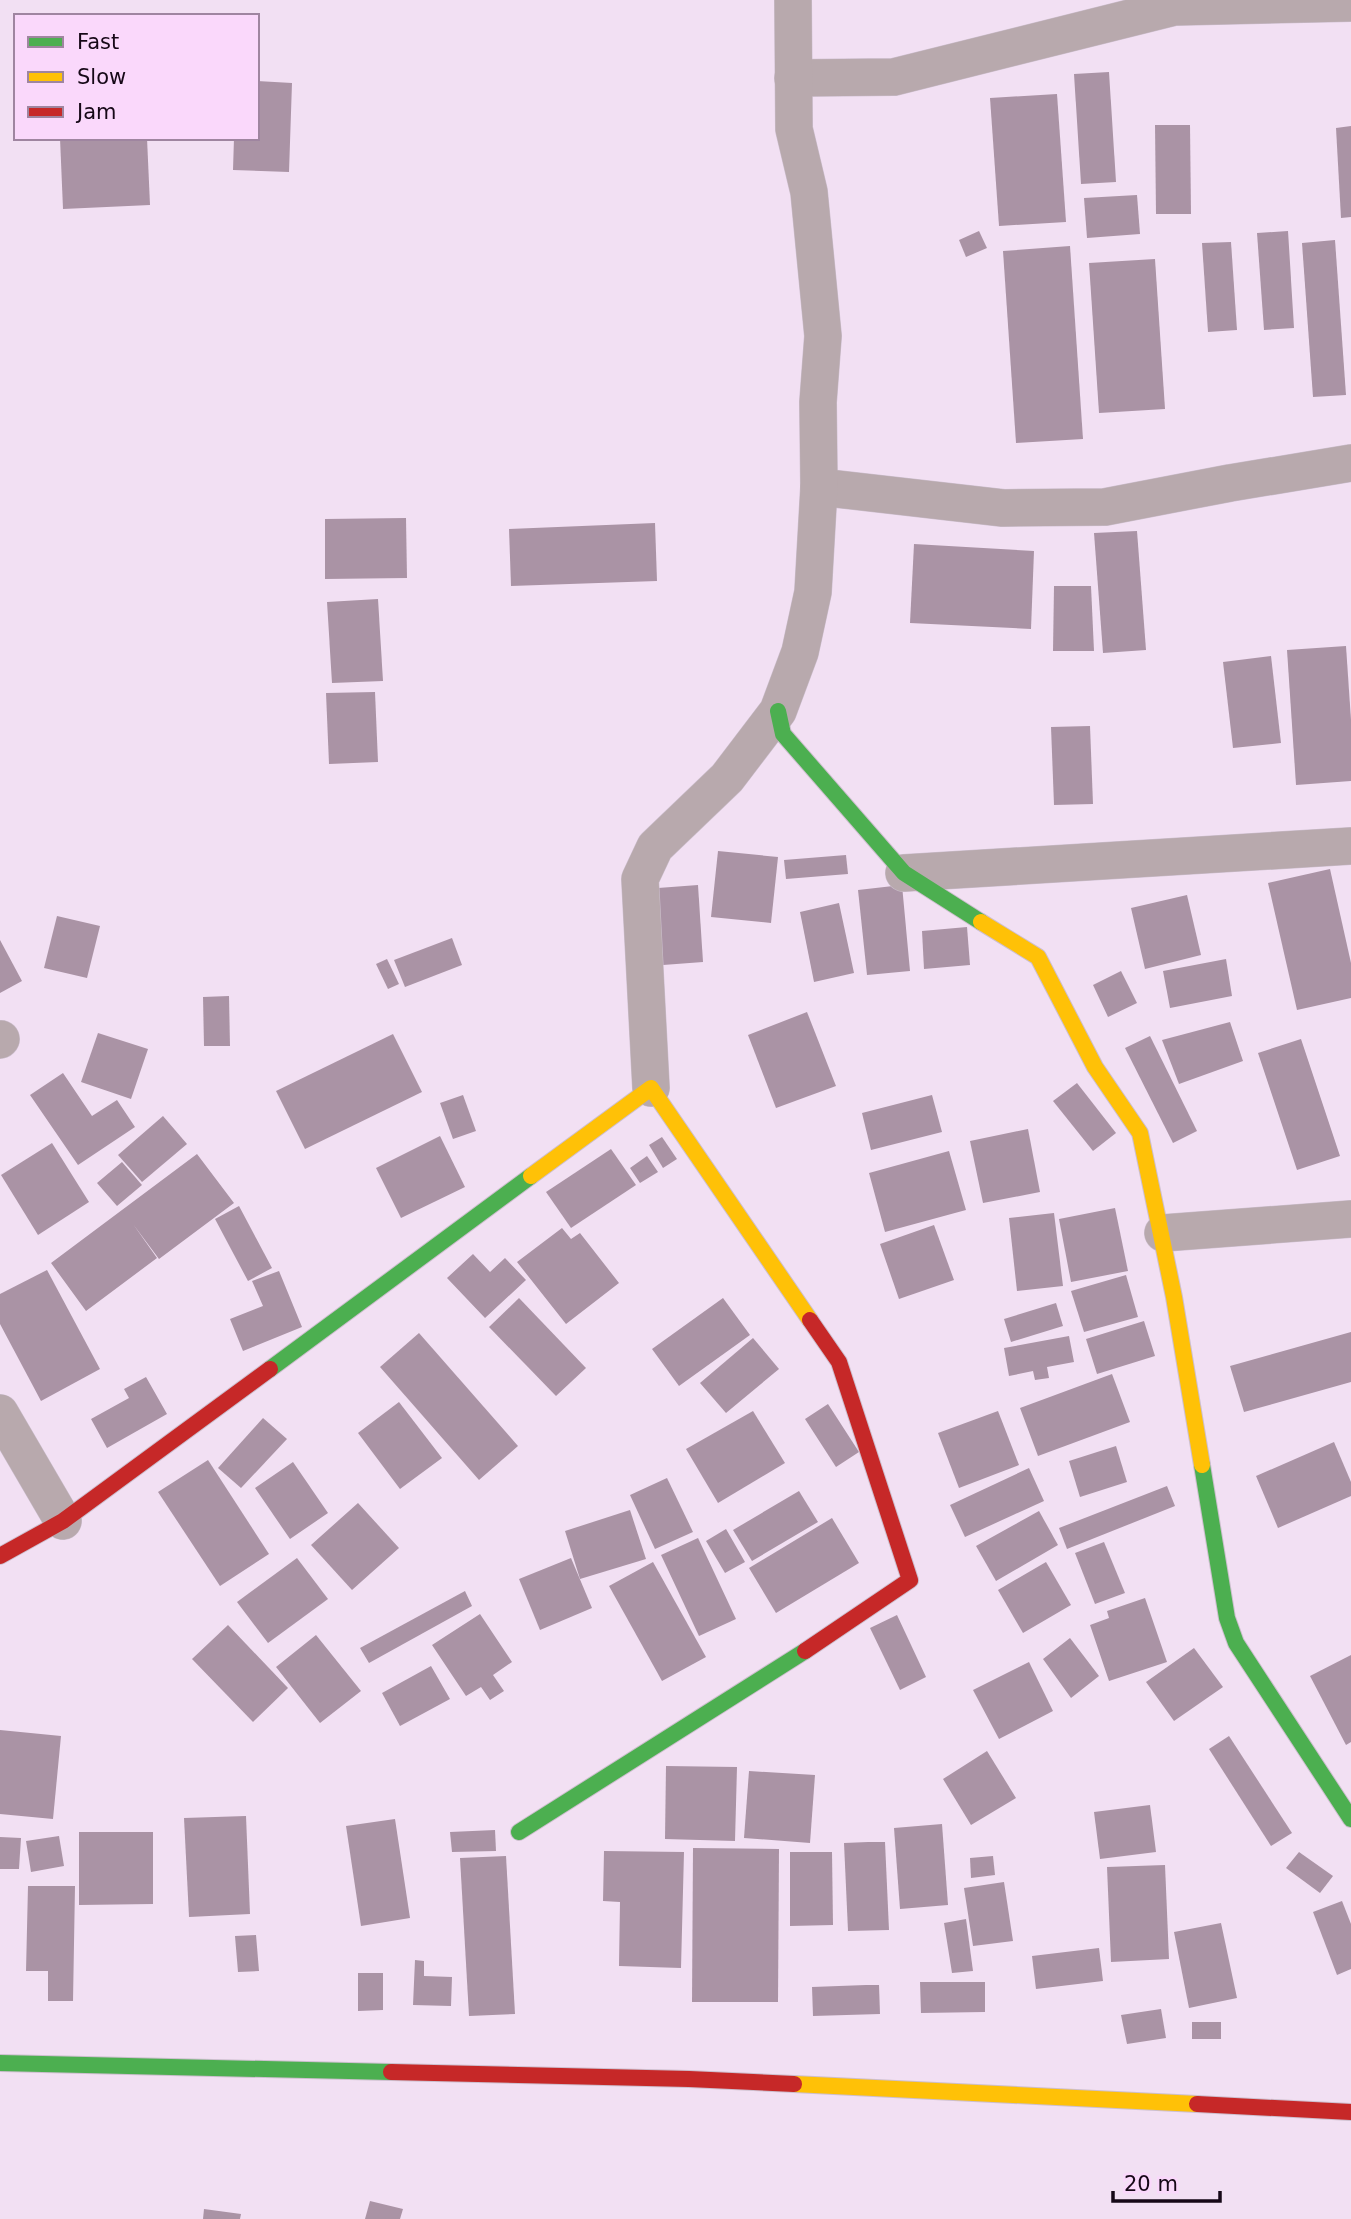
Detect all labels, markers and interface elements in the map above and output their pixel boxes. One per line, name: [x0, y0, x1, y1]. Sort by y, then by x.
legend: [14, 14, 259, 140]
text: Fast: [77, 30, 119, 54]
text: Slow: [77, 65, 126, 89]
text: Jam: [75, 100, 117, 124]
scale bar: [1113, 2160, 1220, 2204]
text: 20 m: [1124, 2172, 1178, 2196]

